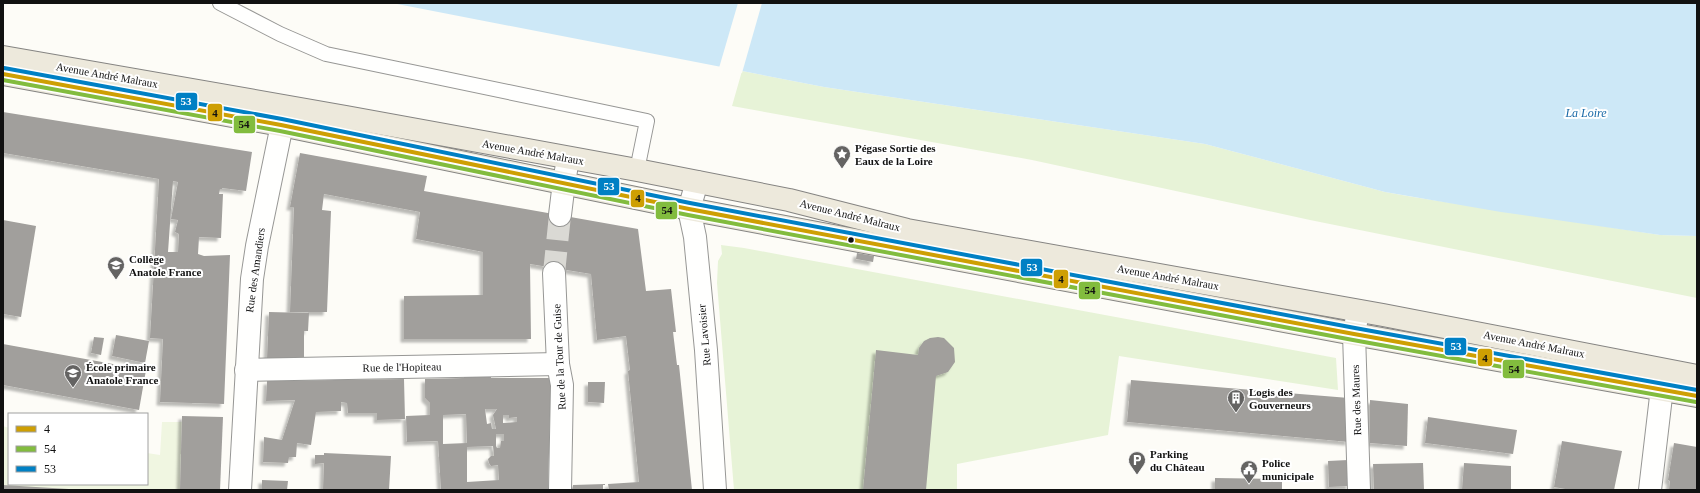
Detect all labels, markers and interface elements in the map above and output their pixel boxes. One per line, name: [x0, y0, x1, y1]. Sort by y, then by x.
street label: Avenue André Malraux: [55, 60, 159, 90]
line badge: 53: [175, 92, 198, 111]
text: 53: [181, 95, 192, 107]
line badge: 4: [207, 103, 223, 122]
water label: La Loire: [1564, 106, 1607, 120]
text: 4: [212, 107, 218, 119]
line badge: 54: [233, 115, 256, 134]
text: 54: [239, 118, 250, 130]
street label: Avenue André Malraux: [481, 137, 585, 167]
place label: Pégase Sortie des Eaux de la Loire: [855, 142, 936, 167]
place icon: Pégase Sortie des Eaux de la Loire: [832, 144, 852, 169]
line badge: 53: [597, 177, 620, 196]
text: 53: [604, 180, 615, 192]
line badge: 4: [630, 189, 645, 208]
text: 4: [635, 192, 641, 204]
street label: Avenue André Malraux: [799, 197, 902, 233]
line badge: 54: [655, 201, 678, 220]
text: 54: [662, 204, 673, 216]
street label: Rue des Amandiers: [243, 227, 267, 313]
unlabelled marker: [846, 235, 856, 245]
place label: Collège Anatole France: [129, 253, 202, 278]
school or university icon: Collège Anatole France: [106, 255, 126, 280]
line badge: 53: [1020, 258, 1043, 277]
text: 53: [1027, 261, 1038, 273]
street label: Avenue André Malraux: [1116, 262, 1220, 292]
line badge: 4: [1053, 269, 1069, 289]
text: 4: [1058, 273, 1064, 285]
line badge: 54: [1078, 281, 1101, 300]
text: 54: [1085, 284, 1096, 296]
street label: Rue Lavoisier: [695, 303, 713, 366]
street label: Rue de la Tour de Guise: [550, 304, 568, 410]
street label: Avenue André Malraux: [1482, 328, 1586, 360]
line badge: 53: [1444, 337, 1467, 356]
text: 53: [1451, 340, 1462, 352]
line badge: 4: [1477, 348, 1493, 367]
text: 4: [1482, 352, 1488, 364]
line badge: 54: [1502, 359, 1525, 379]
street label: Rue de l'Hopiteau: [362, 360, 442, 374]
place label: École primaire Anatole France: [86, 361, 159, 386]
school or university icon: École primaire Anatole France: [63, 363, 83, 388]
text: 54: [1509, 363, 1520, 375]
street label: Rue des Maures: [1349, 364, 1363, 436]
place label: Logis des Gouverneurs: [1249, 386, 1311, 411]
building icon: Logis des Gouverneurs: [1226, 388, 1246, 413]
legend: [8, 413, 148, 485]
text: 4: [44, 422, 50, 436]
text: 54: [44, 442, 56, 456]
place label: Parking du Château: [1150, 448, 1205, 473]
parking icon: Parking du Château: [1127, 450, 1147, 475]
place label: Police municipale: [1262, 457, 1314, 482]
public building icon: Police municipale: [1239, 459, 1259, 484]
text: 53: [44, 462, 56, 476]

